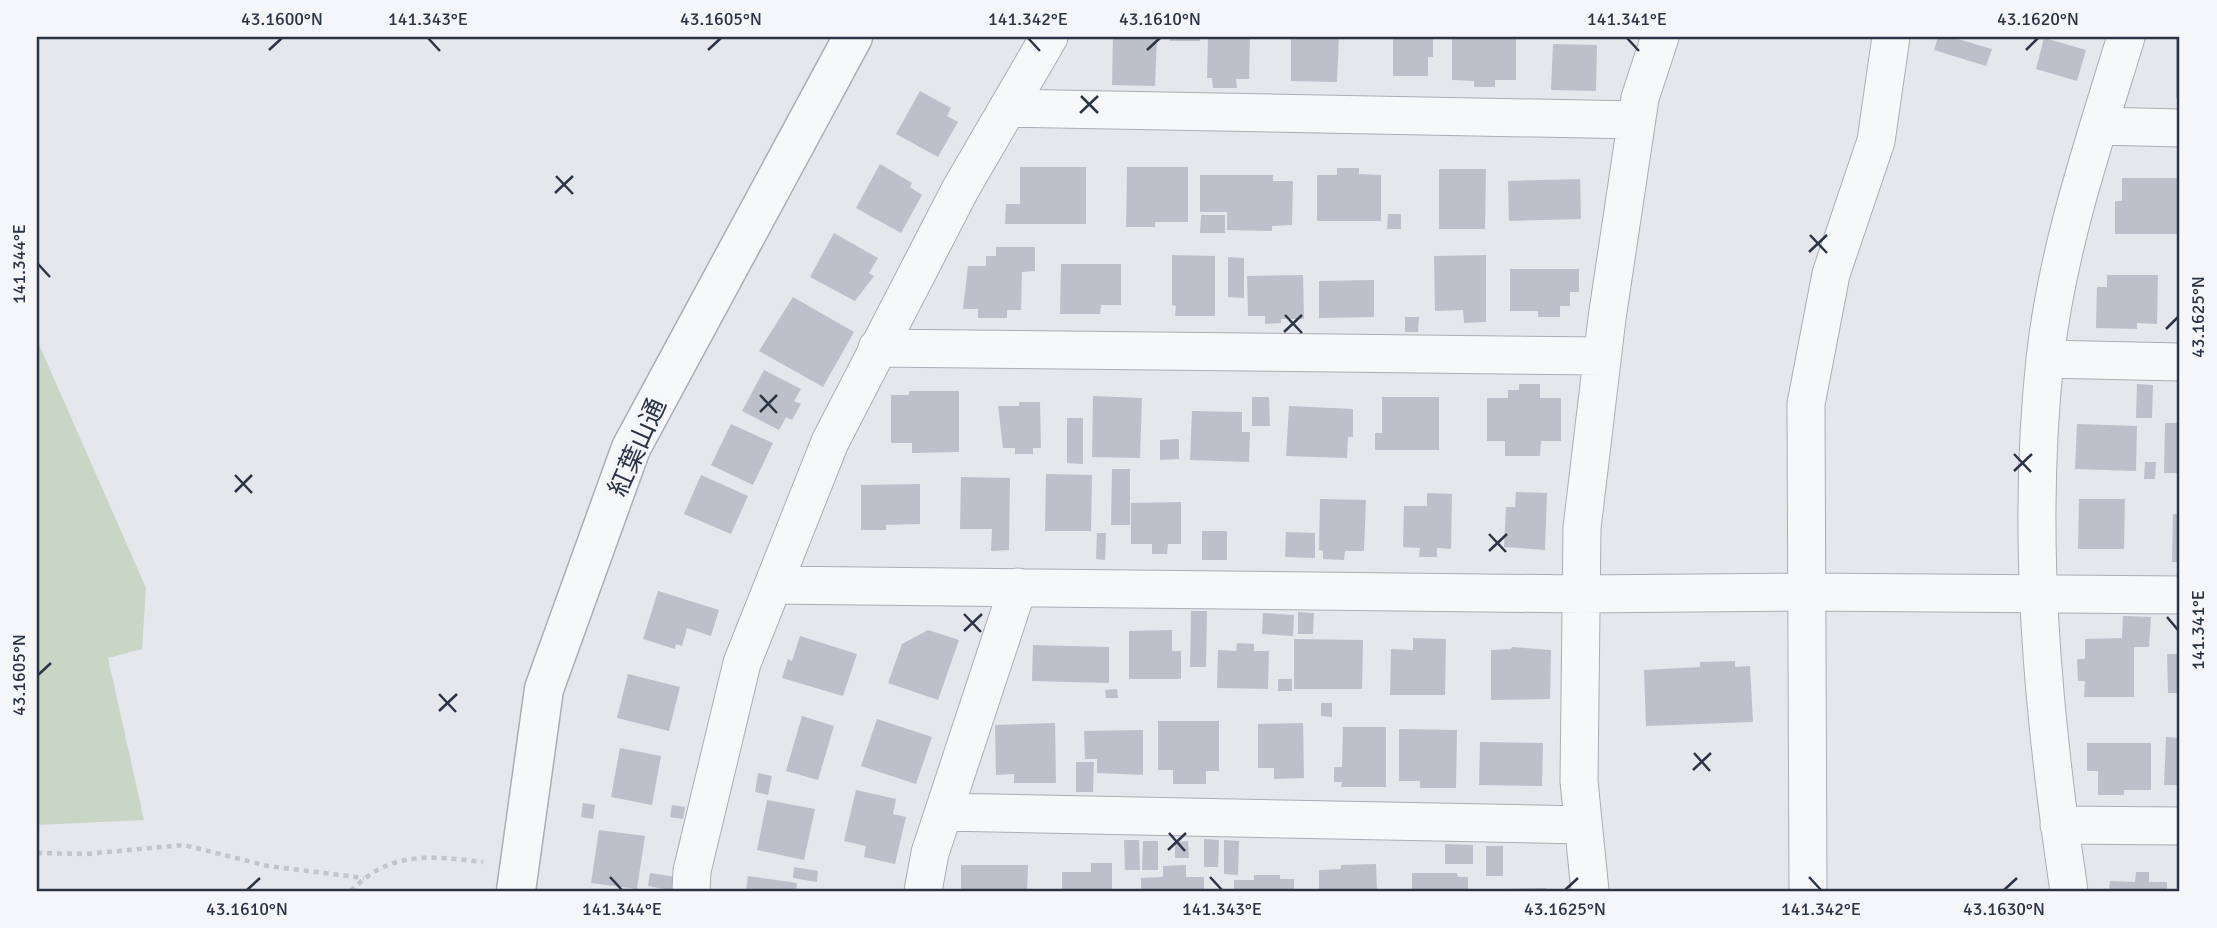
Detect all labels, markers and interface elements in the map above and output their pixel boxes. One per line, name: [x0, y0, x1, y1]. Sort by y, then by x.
text: 43.1600°N: [241, 8, 323, 30]
text: 141.343°E: [388, 8, 468, 30]
text: 43.1605°N: [680, 8, 762, 30]
text: 141.342°E: [988, 8, 1068, 30]
text: 43.1610°N: [1119, 8, 1201, 30]
text: 141.341°E: [1587, 8, 1667, 30]
text: 43.1620°N: [1997, 8, 2079, 30]
text: 141.344°E: [8, 224, 30, 304]
text: 43.1625°N: [2187, 276, 2209, 358]
street label: 紅葉山通: [602, 393, 674, 501]
text: 141.341°E: [2187, 590, 2209, 670]
text: 43.1605°N: [8, 634, 30, 716]
text: 43.1610°N: [206, 898, 288, 920]
text: 141.344°E: [582, 898, 662, 920]
text: 141.343°E: [1182, 898, 1262, 920]
text: 43.1625°N: [1524, 898, 1606, 920]
text: 141.342°E: [1781, 898, 1861, 920]
text: 43.1630°N: [1963, 898, 2045, 920]

